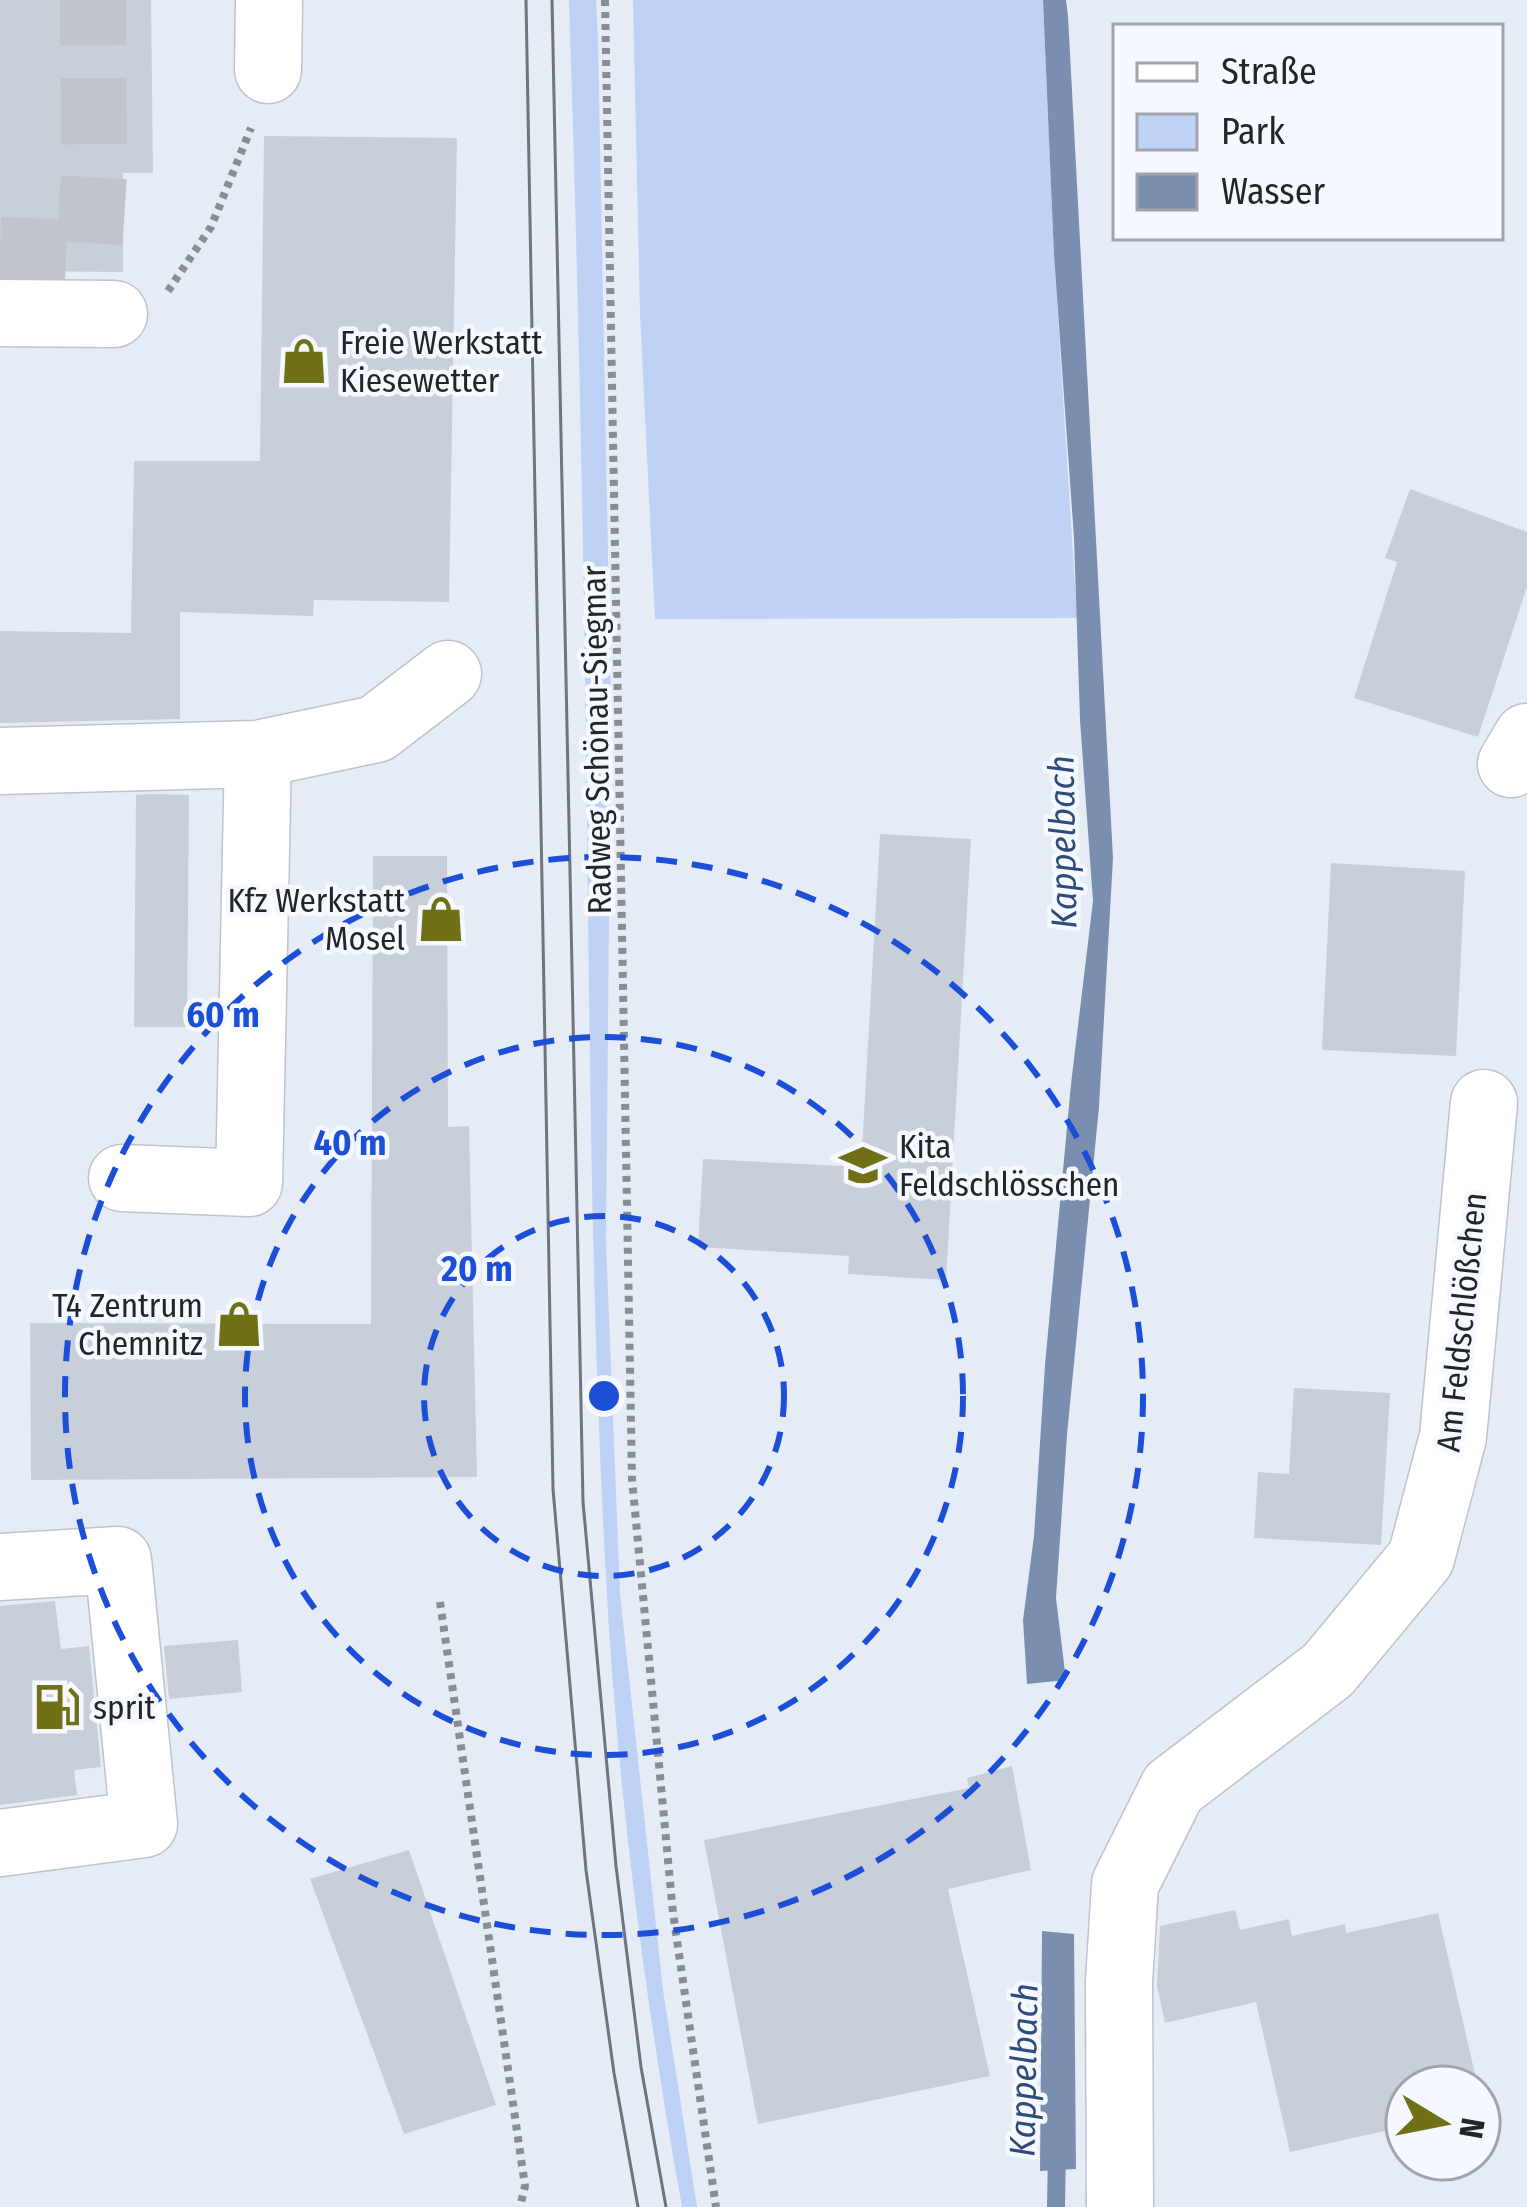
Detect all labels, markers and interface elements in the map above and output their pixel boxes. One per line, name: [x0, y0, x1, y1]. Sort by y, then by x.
legend: [1113, 24, 1503, 240]
text: Straße: [1221, 50, 1317, 94]
text: Park: [1221, 110, 1285, 154]
text: Wasser: [1221, 170, 1325, 214]
place label: Freie Werkstatt Kiesewetter: [340, 323, 543, 401]
shop icon: Freie Werkstatt Kiesewetter: [279, 336, 329, 386]
street label: Radweg Schönau-Siegmar: [574, 565, 620, 915]
water label: Kappelbach: [1039, 755, 1087, 929]
place label: Kfz Werkstatt Mosel: [228, 881, 405, 959]
shop icon: Kfz Werkstatt Mosel: [416, 894, 466, 944]
text: 60 m: [186, 993, 260, 1037]
text: 40 m: [313, 1121, 387, 1165]
place label: Kita Feldschlösschen: [899, 1127, 1119, 1205]
school or university icon: Kita Feldschlösschen: [838, 1140, 888, 1190]
street label: Am Feldschlößchen: [1428, 1190, 1496, 1454]
text: 20 m: [440, 1247, 513, 1291]
place label: T4 Zentrum Chemnitz: [52, 1286, 203, 1364]
shop icon: T4 Zentrum Chemnitz: [214, 1299, 264, 1349]
centre of rings: [583, 1375, 625, 1417]
fuel station icon: sprit: [32, 1682, 82, 1732]
place label: sprit: [93, 1688, 155, 1728]
water label: Kappelbach: [1000, 1983, 1048, 2157]
north arrow: [1383, 2063, 1503, 2183]
text: N: [1450, 2115, 1493, 2141]

